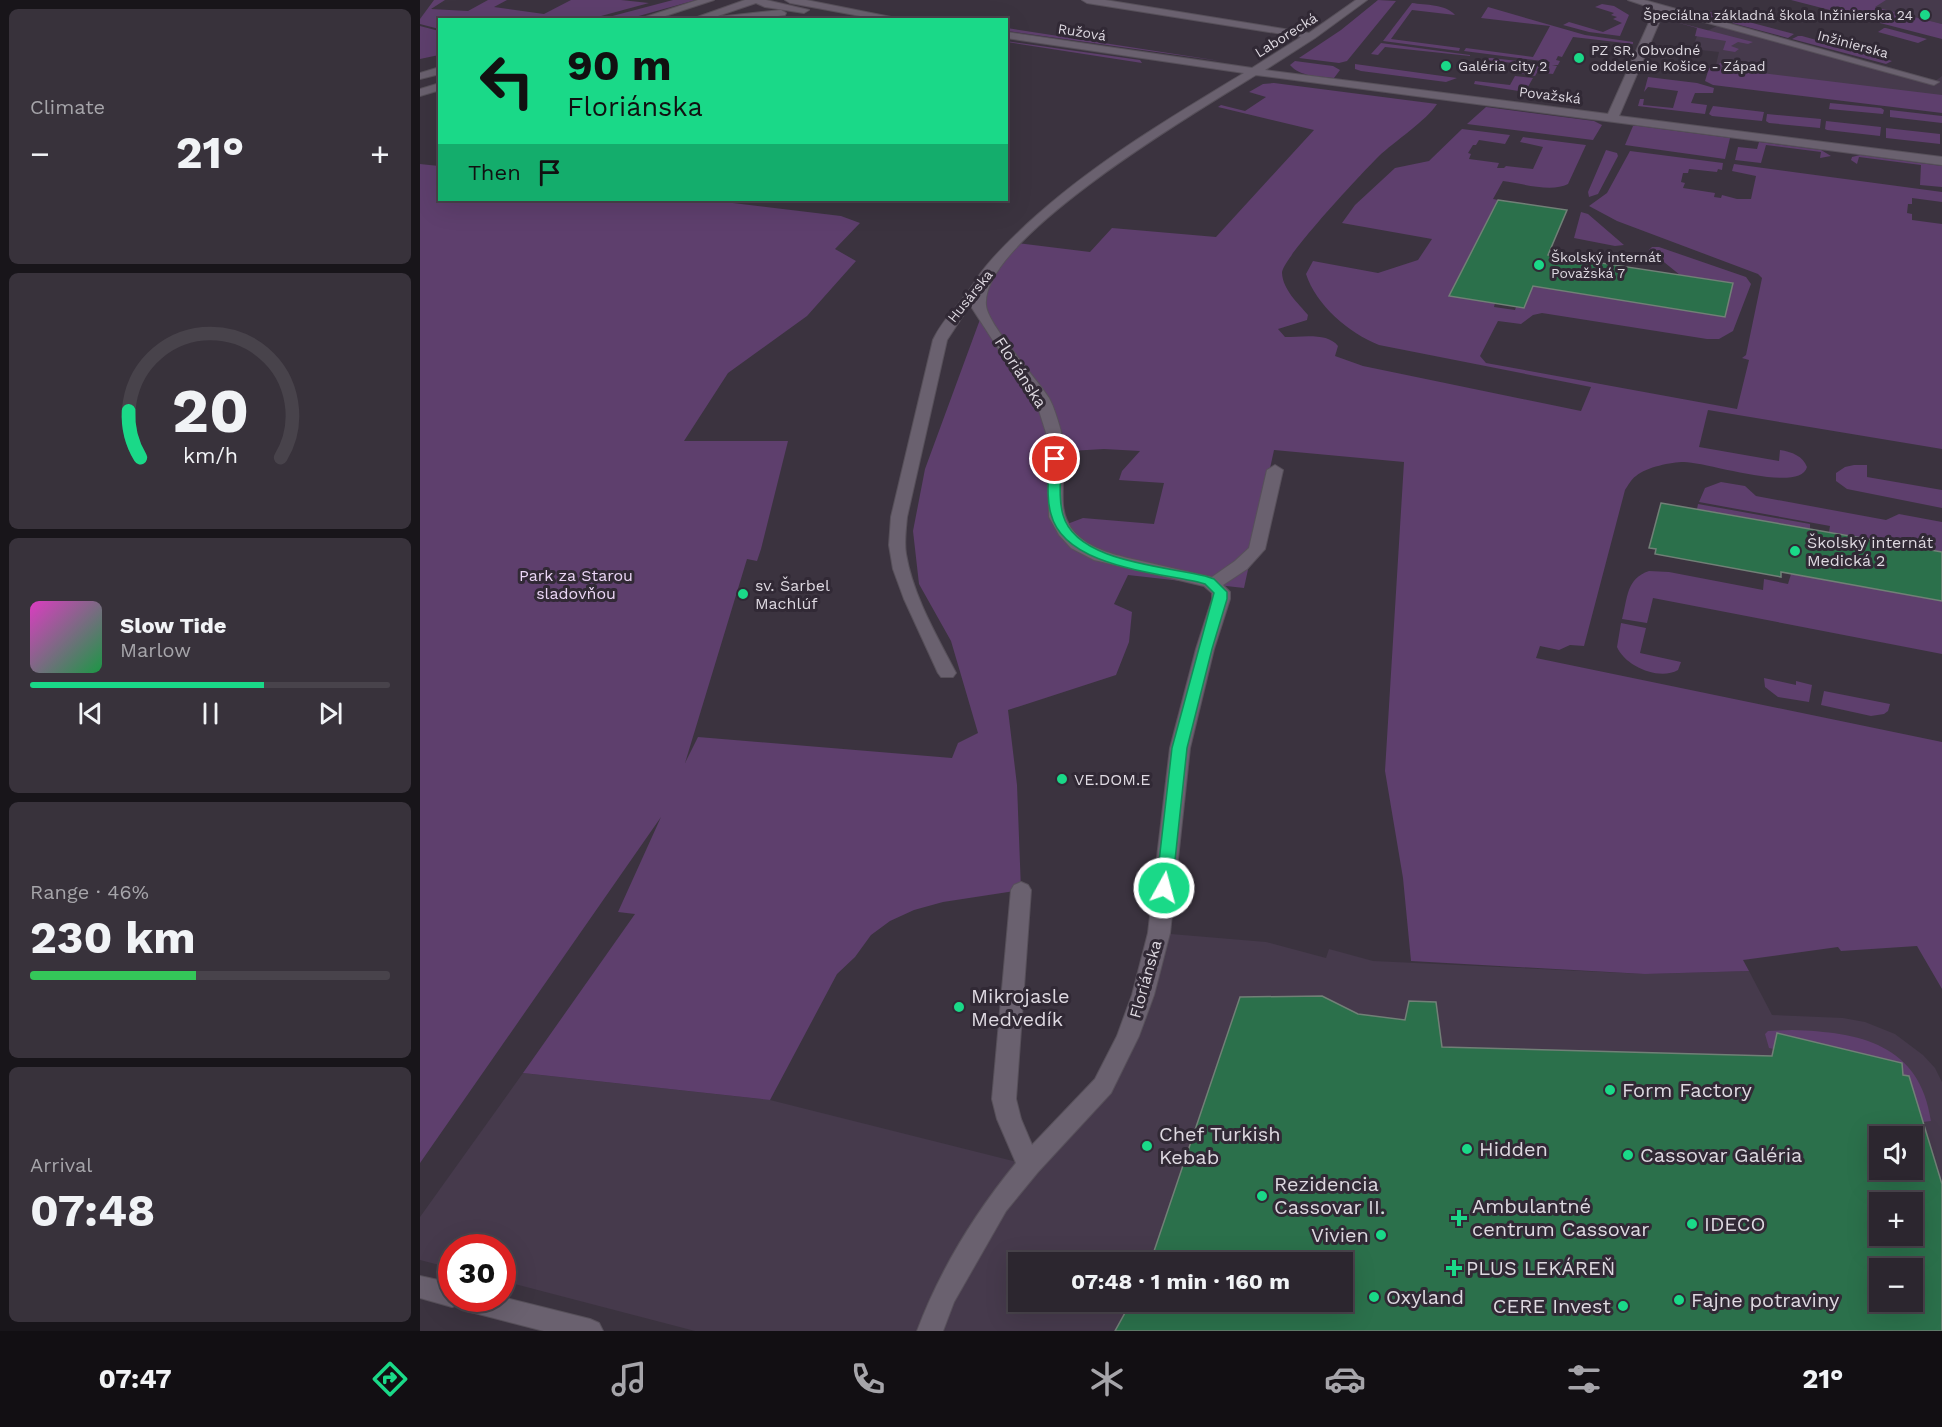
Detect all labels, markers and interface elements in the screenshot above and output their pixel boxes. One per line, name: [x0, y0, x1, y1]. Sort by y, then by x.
place label: Špeciálna základná škola Inžinierska 24: [1643, 7, 1913, 23]
marker: Špeciálna základná škola Inžinierska 24: [1918, 8, 1932, 22]
street label: Laborecká: [1252, 9, 1320, 60]
street label: Ružová: [1057, 20, 1107, 44]
street label: Inžinierska: [1816, 27, 1890, 61]
text: 90 m: [567, 41, 671, 90]
icon: left: [468, 42, 546, 120]
place label: PZ SR, Obvodné oddelenie Košice - Západ: [1591, 42, 1766, 74]
marker: PZ SR, Obvodné oddelenie Košice - Západ: [1572, 51, 1586, 65]
place label: Galéria city 2: [1458, 58, 1547, 74]
marker: Galéria city 2: [1439, 59, 1453, 73]
street label: Považská: [1518, 83, 1582, 107]
text: Floriánska: [567, 91, 703, 123]
text: Climate: [30, 95, 105, 119]
text: 21°: [176, 126, 244, 179]
text: −: [30, 134, 50, 173]
text: +: [370, 134, 390, 173]
icon: arrive: [533, 156, 566, 189]
text: Then: [468, 160, 521, 185]
place label: Školský internát Považská 7: [1551, 249, 1662, 281]
marker: Školský internát Považská 7: [1532, 258, 1546, 272]
street label: Husárska: [944, 267, 996, 325]
street label: Floriánska: [991, 333, 1050, 411]
text: 20: [171, 374, 249, 447]
pin: [1029, 433, 1080, 484]
icon: arrive: [1038, 442, 1071, 475]
text: km/h: [182, 444, 238, 469]
place label: Školský internát Medická 2: [1807, 533, 1934, 570]
marker: Školský internát Medická 2: [1788, 544, 1802, 558]
park label: Park za Starou sladovňou: [519, 566, 633, 603]
place label: sv. Šarbel Machlúf: [755, 576, 830, 613]
marker: sv. Šarbel Machlúf: [736, 587, 750, 601]
text: Slow Tide: [120, 613, 227, 638]
text: Marlow: [120, 638, 191, 662]
icon: previous: [74, 697, 107, 730]
icon: pause: [194, 697, 227, 730]
icon: next: [314, 697, 347, 730]
place label: VE.DOM.E: [1074, 770, 1150, 789]
marker: VE.DOM.E: [1055, 772, 1069, 786]
position arrow: [1132, 856, 1196, 920]
text: Range · 46%: [30, 880, 149, 904]
text: 230 km: [30, 911, 196, 964]
street label: Floriánska: [1125, 938, 1166, 1020]
place label: Mikrojasle Medvedík: [971, 984, 1069, 1031]
marker: Mikrojasle Medvedík: [952, 1000, 966, 1014]
place label: Form Factory: [1622, 1078, 1752, 1102]
marker: Form Factory: [1603, 1083, 1617, 1097]
place label: Chef Turkish Kebab: [1159, 1122, 1281, 1169]
map controls: [1869, 1126, 1923, 1312]
button: sound: [1869, 1126, 1923, 1180]
place label: Hidden: [1479, 1137, 1548, 1161]
marker: Chef Turkish Kebab: [1140, 1139, 1154, 1153]
marker: Hidden: [1460, 1142, 1474, 1156]
place label: Cassovar Galéria: [1640, 1143, 1802, 1167]
marker: Cassovar Galéria: [1621, 1148, 1635, 1162]
text: Arrival: [30, 1153, 92, 1177]
place label: Rezidencia Cassovar II.: [1274, 1172, 1385, 1219]
text: 07:48: [30, 1184, 155, 1237]
marker: Rezidencia Cassovar II.: [1255, 1189, 1269, 1203]
button: +: [1869, 1192, 1923, 1246]
place label: Ambulantné centrum Cassovar: [1472, 1194, 1649, 1241]
marker: Ambulantné centrum Cassovar: [1450, 1209, 1468, 1227]
place label: IDECO: [1704, 1212, 1765, 1236]
marker: IDECO: [1685, 1217, 1699, 1231]
place label: Vivien: [1311, 1223, 1369, 1247]
marker: Vivien: [1374, 1228, 1388, 1242]
speed limit sign: 30: [438, 1234, 516, 1312]
place label: PLUS LEKÁREŇ: [1466, 1256, 1615, 1280]
button: −: [1869, 1258, 1923, 1312]
marker: PLUS LEKÁREŇ: [1447, 1261, 1461, 1275]
text: 07:48 · 1 min · 160 m: [1071, 1269, 1290, 1294]
place label: Oxyland: [1386, 1285, 1464, 1309]
place label: Fajne potraviny: [1691, 1288, 1840, 1312]
marker: Oxyland: [1367, 1290, 1381, 1304]
marker: Fajne potraviny: [1672, 1293, 1686, 1307]
place label: CERE Invest: [1493, 1294, 1612, 1318]
marker: CERE Invest: [1616, 1299, 1630, 1313]
icon: directions: [369, 1358, 411, 1400]
icon: music: [608, 1358, 650, 1400]
icon: phone: [847, 1358, 889, 1400]
icon: climate: [1086, 1358, 1128, 1400]
icon: car: [1324, 1358, 1366, 1400]
icon: filters: [1563, 1358, 1605, 1400]
text: 07:47: [98, 1363, 172, 1395]
text: 21°: [1802, 1363, 1843, 1395]

